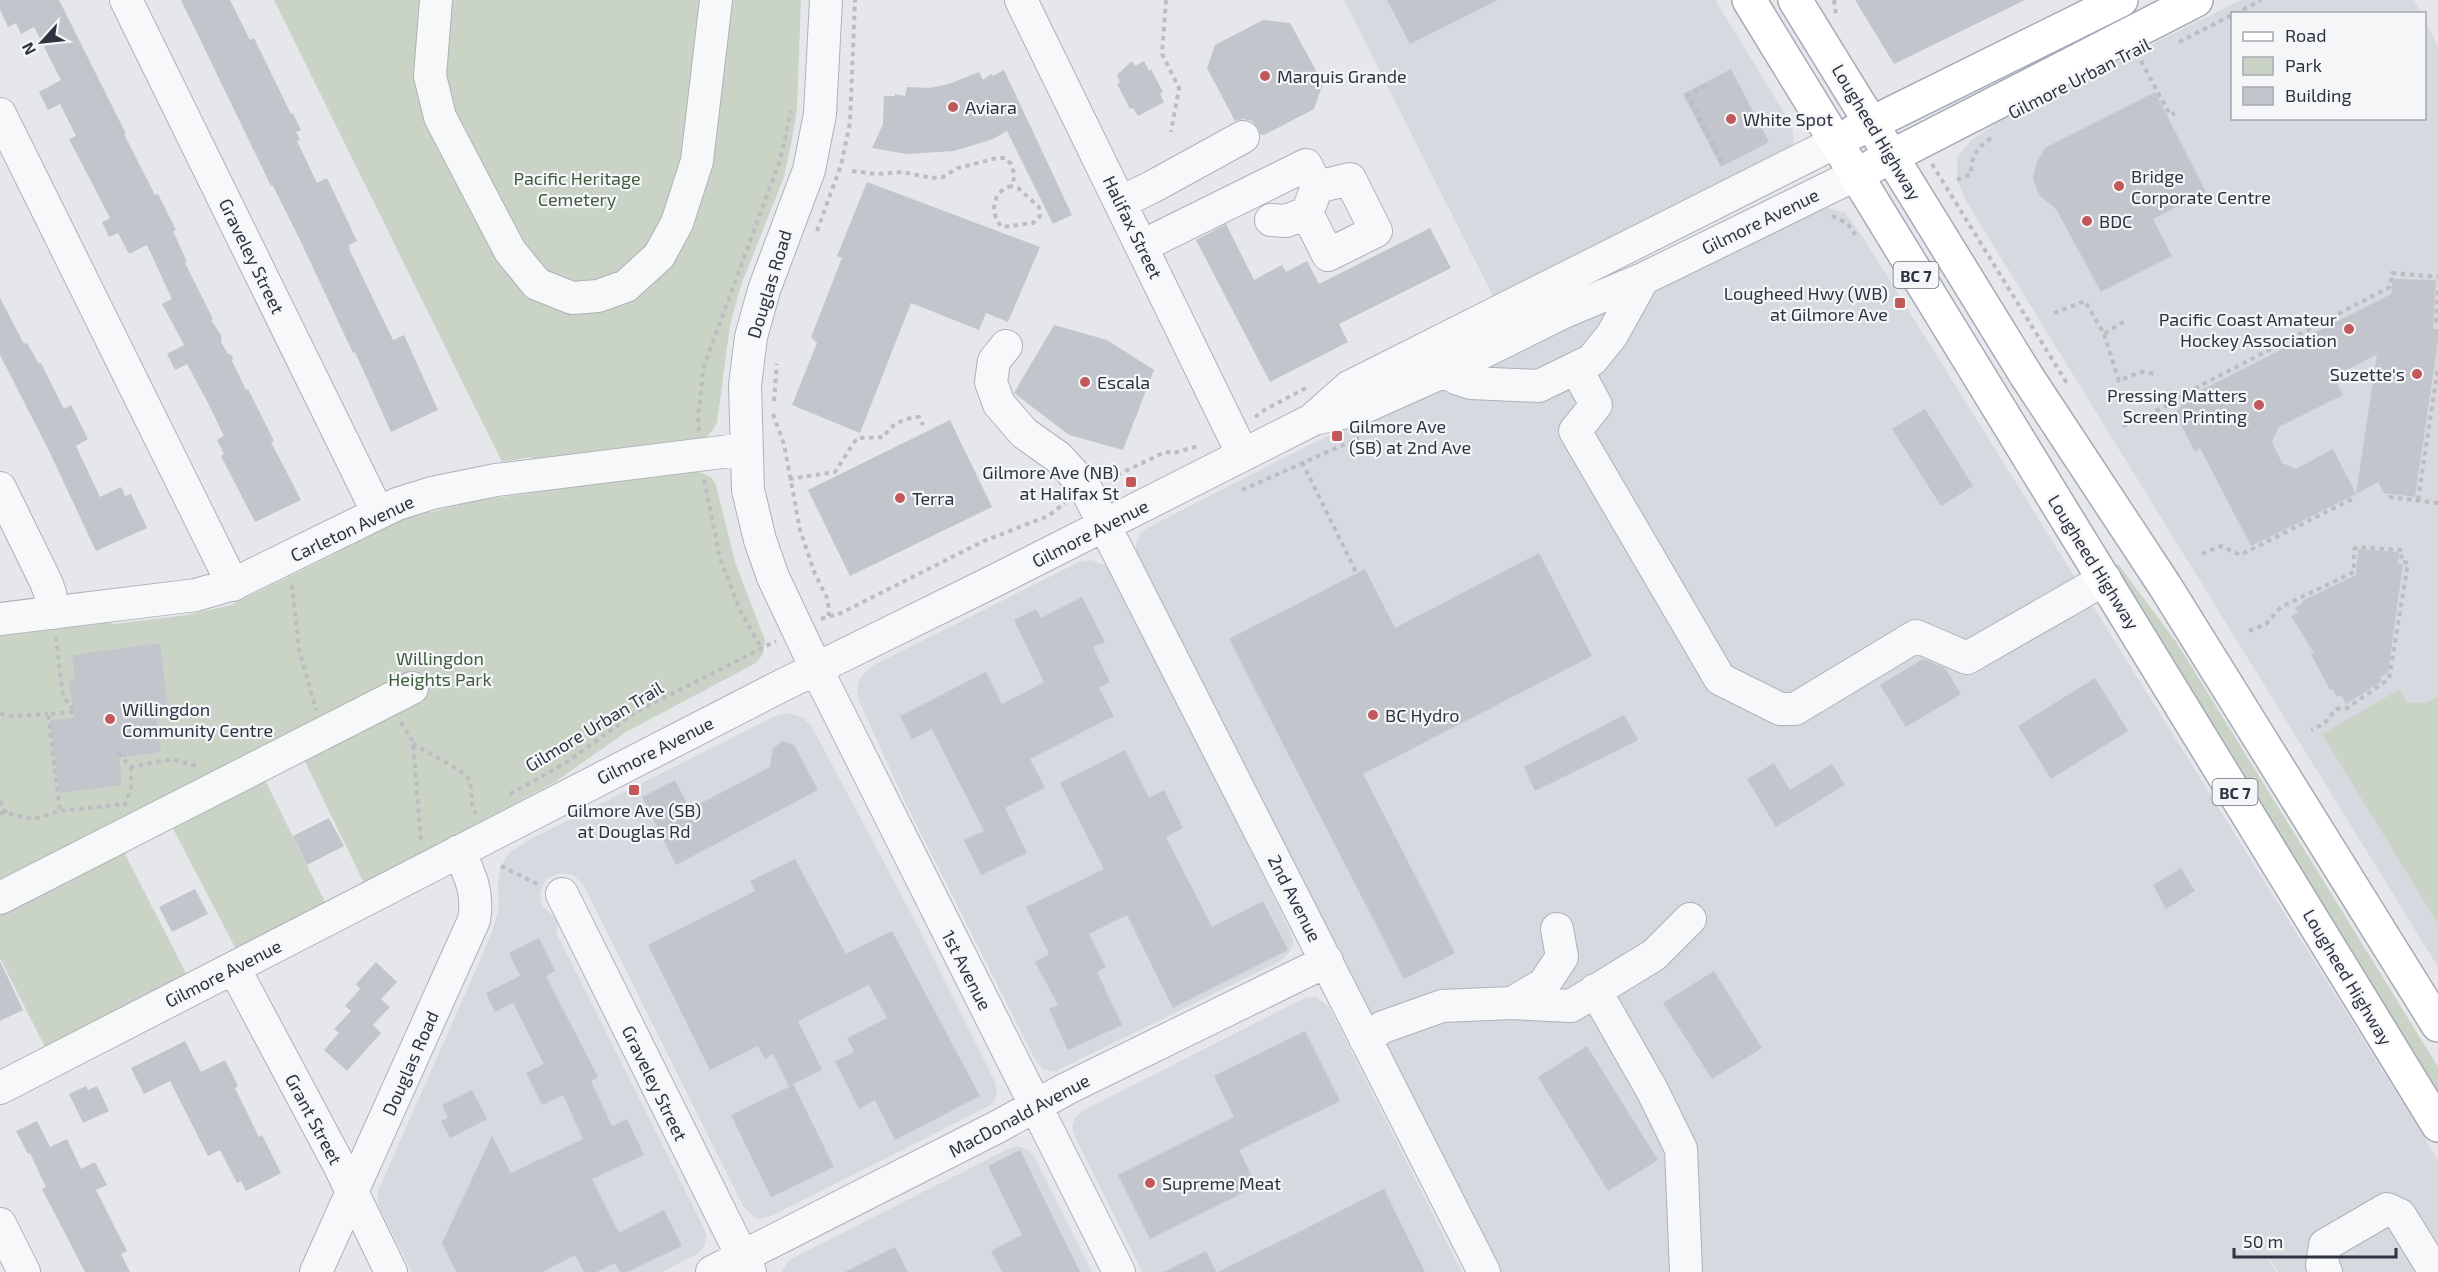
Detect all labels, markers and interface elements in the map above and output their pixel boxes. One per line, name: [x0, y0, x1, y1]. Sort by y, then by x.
north arrow: [12, 12, 72, 72]
legend: [2231, 12, 2426, 120]
text: Road: [2285, 24, 2326, 46]
street label: Gilmore Urban Trail: [2004, 32, 2154, 123]
text: N: [17, 40, 39, 59]
text: Park: [2285, 54, 2322, 76]
street label: Lougheed Highway: [1828, 60, 1927, 205]
place label: Marquis Grande: [1277, 65, 1407, 87]
marker: Marquis Grande: [1258, 69, 1272, 83]
text: Building: [2285, 84, 2352, 106]
place label: Aviara: [965, 96, 1017, 118]
marker: Aviara: [946, 100, 960, 114]
place label: White Spot: [1743, 108, 1833, 130]
marker: White Spot: [1724, 112, 1738, 126]
place label: Bridge Corporate Centre: [2131, 165, 2271, 208]
park label: Pacific Heritage Cemetery: [513, 167, 641, 210]
street label: Halifax Street: [1099, 172, 1167, 282]
marker: Bridge Corporate Centre: [2112, 179, 2126, 193]
street label: Gilmore Avenue: [1698, 183, 1822, 259]
street label: Graveley Street: [215, 195, 289, 317]
place label: BDC: [2099, 210, 2132, 232]
marker: BDC: [2080, 214, 2094, 228]
street label: Douglas Road: [742, 227, 796, 341]
road number: BC 7: [1894, 262, 1938, 288]
place label: Lougheed Hwy (WB) at Gilmore Ave: [1724, 282, 1888, 325]
marker: Lougheed Hwy (WB) at Gilmore Ave: [1893, 296, 1907, 310]
place label: Pacific Coast Amateur Hockey Association: [2159, 308, 2337, 351]
marker: Pacific Coast Amateur Hockey Association: [2342, 322, 2356, 336]
place label: Suzette's: [2330, 363, 2405, 385]
marker: Suzette's: [2410, 367, 2424, 381]
place label: Escala: [1097, 371, 1150, 393]
marker: Escala: [1078, 375, 1092, 389]
place label: Pressing Matters Screen Printing: [2107, 384, 2247, 427]
marker: Pressing Matters Screen Printing: [2252, 398, 2266, 412]
place label: Gilmore Ave (SB) at 2nd Ave: [1349, 415, 1471, 458]
marker: Gilmore Ave (SB) at 2nd Ave: [1330, 429, 1344, 443]
place label: Gilmore Ave (NB) at Halifax St: [982, 461, 1119, 504]
marker: Gilmore Ave (NB) at Halifax St: [1124, 475, 1138, 489]
place label: Terra: [912, 487, 954, 509]
street label: Carleton Avenue: [287, 490, 417, 566]
street label: Lougheed Highway: [2044, 490, 2145, 634]
marker: Terra: [893, 491, 907, 505]
street label: Gilmore Avenue: [1028, 494, 1152, 572]
park label: Willingdon Heights Park: [388, 647, 492, 690]
street label: Gilmore Urban Trail: [521, 676, 667, 776]
place label: Willingdon Community Centre: [122, 698, 273, 741]
place label: BC Hydro: [1385, 704, 1459, 726]
marker: BC Hydro: [1366, 708, 1380, 722]
street label: Gilmore Avenue: [593, 711, 717, 789]
marker: Willingdon Community Centre: [103, 712, 117, 726]
road number: BC 7: [2212, 779, 2258, 805]
marker: Gilmore Ave (SB) at Douglas Rd: [627, 783, 641, 797]
place label: Gilmore Ave (SB) at Douglas Rd: [567, 799, 701, 842]
street label: 2nd Avenue: [1264, 851, 1326, 945]
street label: Lougheed Highway: [2299, 905, 2398, 1050]
street label: 1st Avenue: [937, 926, 997, 1014]
street label: Gilmore Avenue: [161, 934, 285, 1012]
street label: Douglas Road: [377, 1007, 443, 1119]
street label: Graveley Street: [618, 1022, 692, 1144]
street label: MacDonald Avenue: [945, 1069, 1093, 1161]
street label: Grant Street: [281, 1070, 347, 1168]
place label: Supreme Meat: [1162, 1172, 1281, 1194]
marker: Supreme Meat: [1143, 1176, 1157, 1190]
scale bar: [2234, 1221, 2396, 1259]
text: 50 m: [2243, 1230, 2283, 1252]

